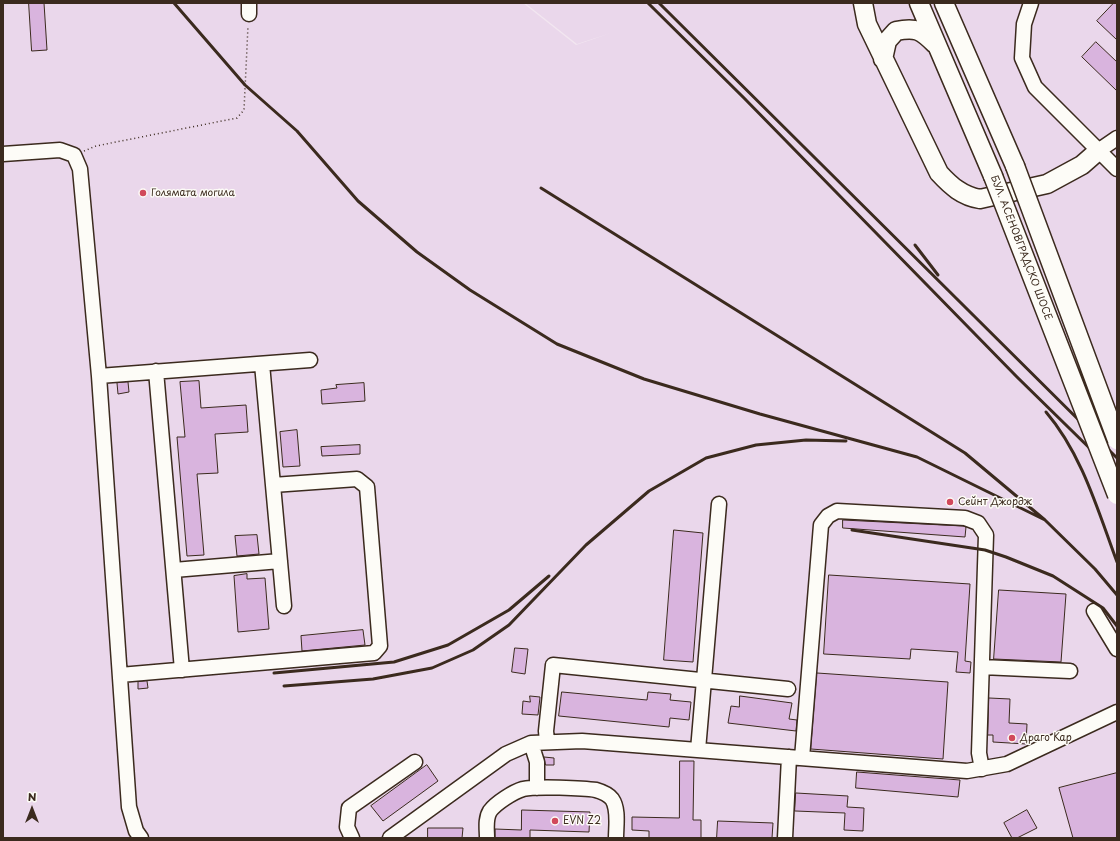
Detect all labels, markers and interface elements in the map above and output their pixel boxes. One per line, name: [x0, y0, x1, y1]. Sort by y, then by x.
street label: БУЛ. АСЕНОВГРАДСКО ШОСЕ: [988, 174, 1054, 322]
place label: Голямата могила: [151, 187, 235, 199]
marker: Голямата могила: [138, 188, 148, 198]
place label: Сейнт Джордж: [958, 496, 1032, 508]
marker: Сейнт Джордж: [945, 497, 955, 507]
place label: Драго Кар: [1020, 732, 1072, 744]
marker: Драго Кар: [1007, 733, 1017, 743]
text: N: [28, 788, 36, 805]
north arrow: [12, 789, 52, 829]
place label: EVN Z2: [563, 815, 601, 827]
marker: EVN Z2: [550, 816, 560, 826]

